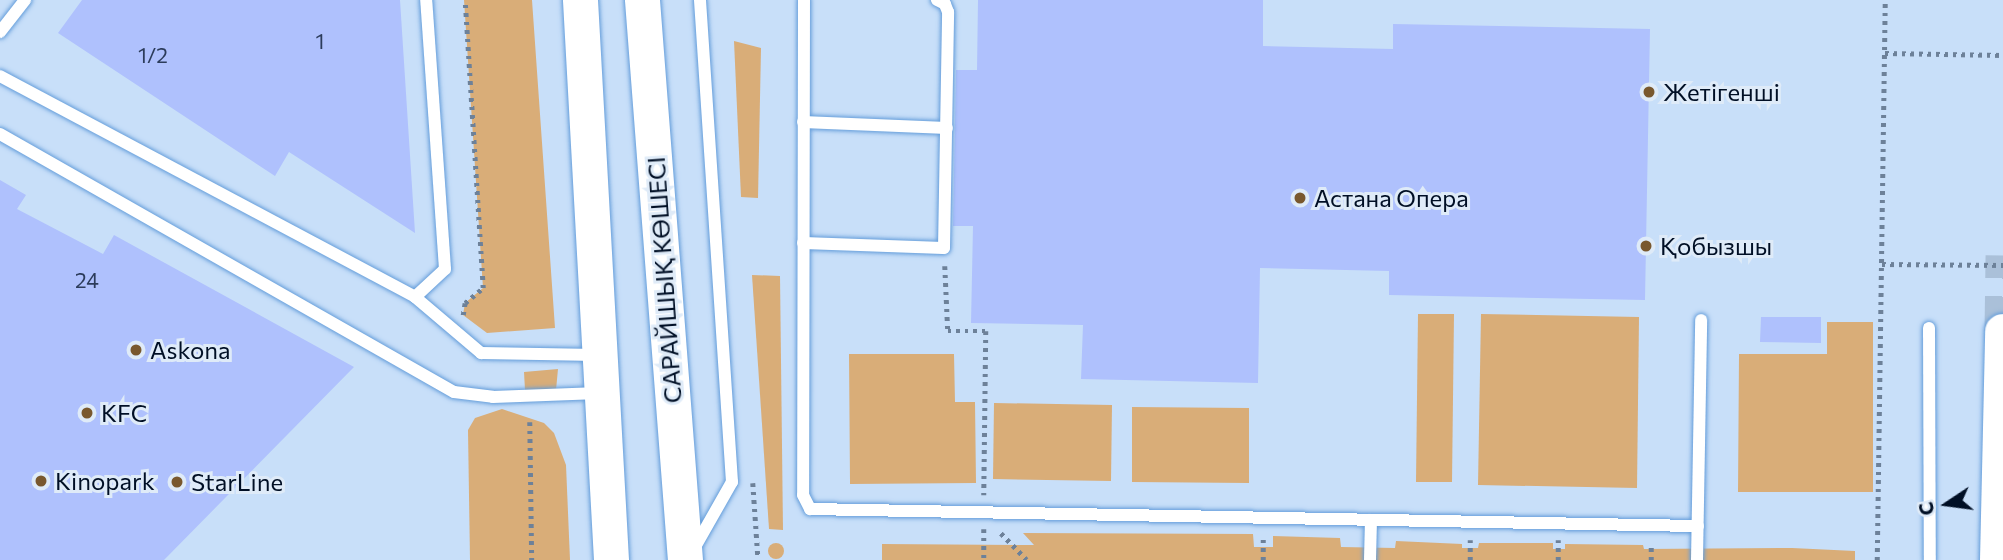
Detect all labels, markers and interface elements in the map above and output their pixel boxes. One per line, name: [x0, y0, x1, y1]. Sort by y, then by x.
house number: 1: [316, 28, 324, 54]
house number: 1/2: [138, 42, 168, 68]
place label: Жетігенші: [1663, 78, 1780, 106]
marker: Жетігенші: [1641, 84, 1657, 100]
street label: САРАЙШЫҚ КӨШЕСІ: [641, 156, 687, 404]
place label: Астана Опера: [1314, 184, 1469, 212]
marker: Астана Опера: [1292, 190, 1308, 206]
place label: Қобызшы: [1660, 232, 1772, 260]
marker: Қобызшы: [1638, 238, 1654, 254]
house number: 24: [75, 267, 99, 293]
place label: Askona: [150, 336, 231, 364]
marker: Askona: [128, 342, 144, 358]
place label: KFC: [101, 399, 147, 427]
marker: KFC: [79, 405, 95, 421]
place label: Kinopark: [55, 467, 155, 495]
place label: StarLine: [191, 468, 283, 496]
north arrow: [1912, 469, 1982, 539]
marker: Kinopark: [33, 473, 49, 489]
marker: StarLine: [169, 474, 185, 490]
text: С: [1913, 500, 1939, 518]

